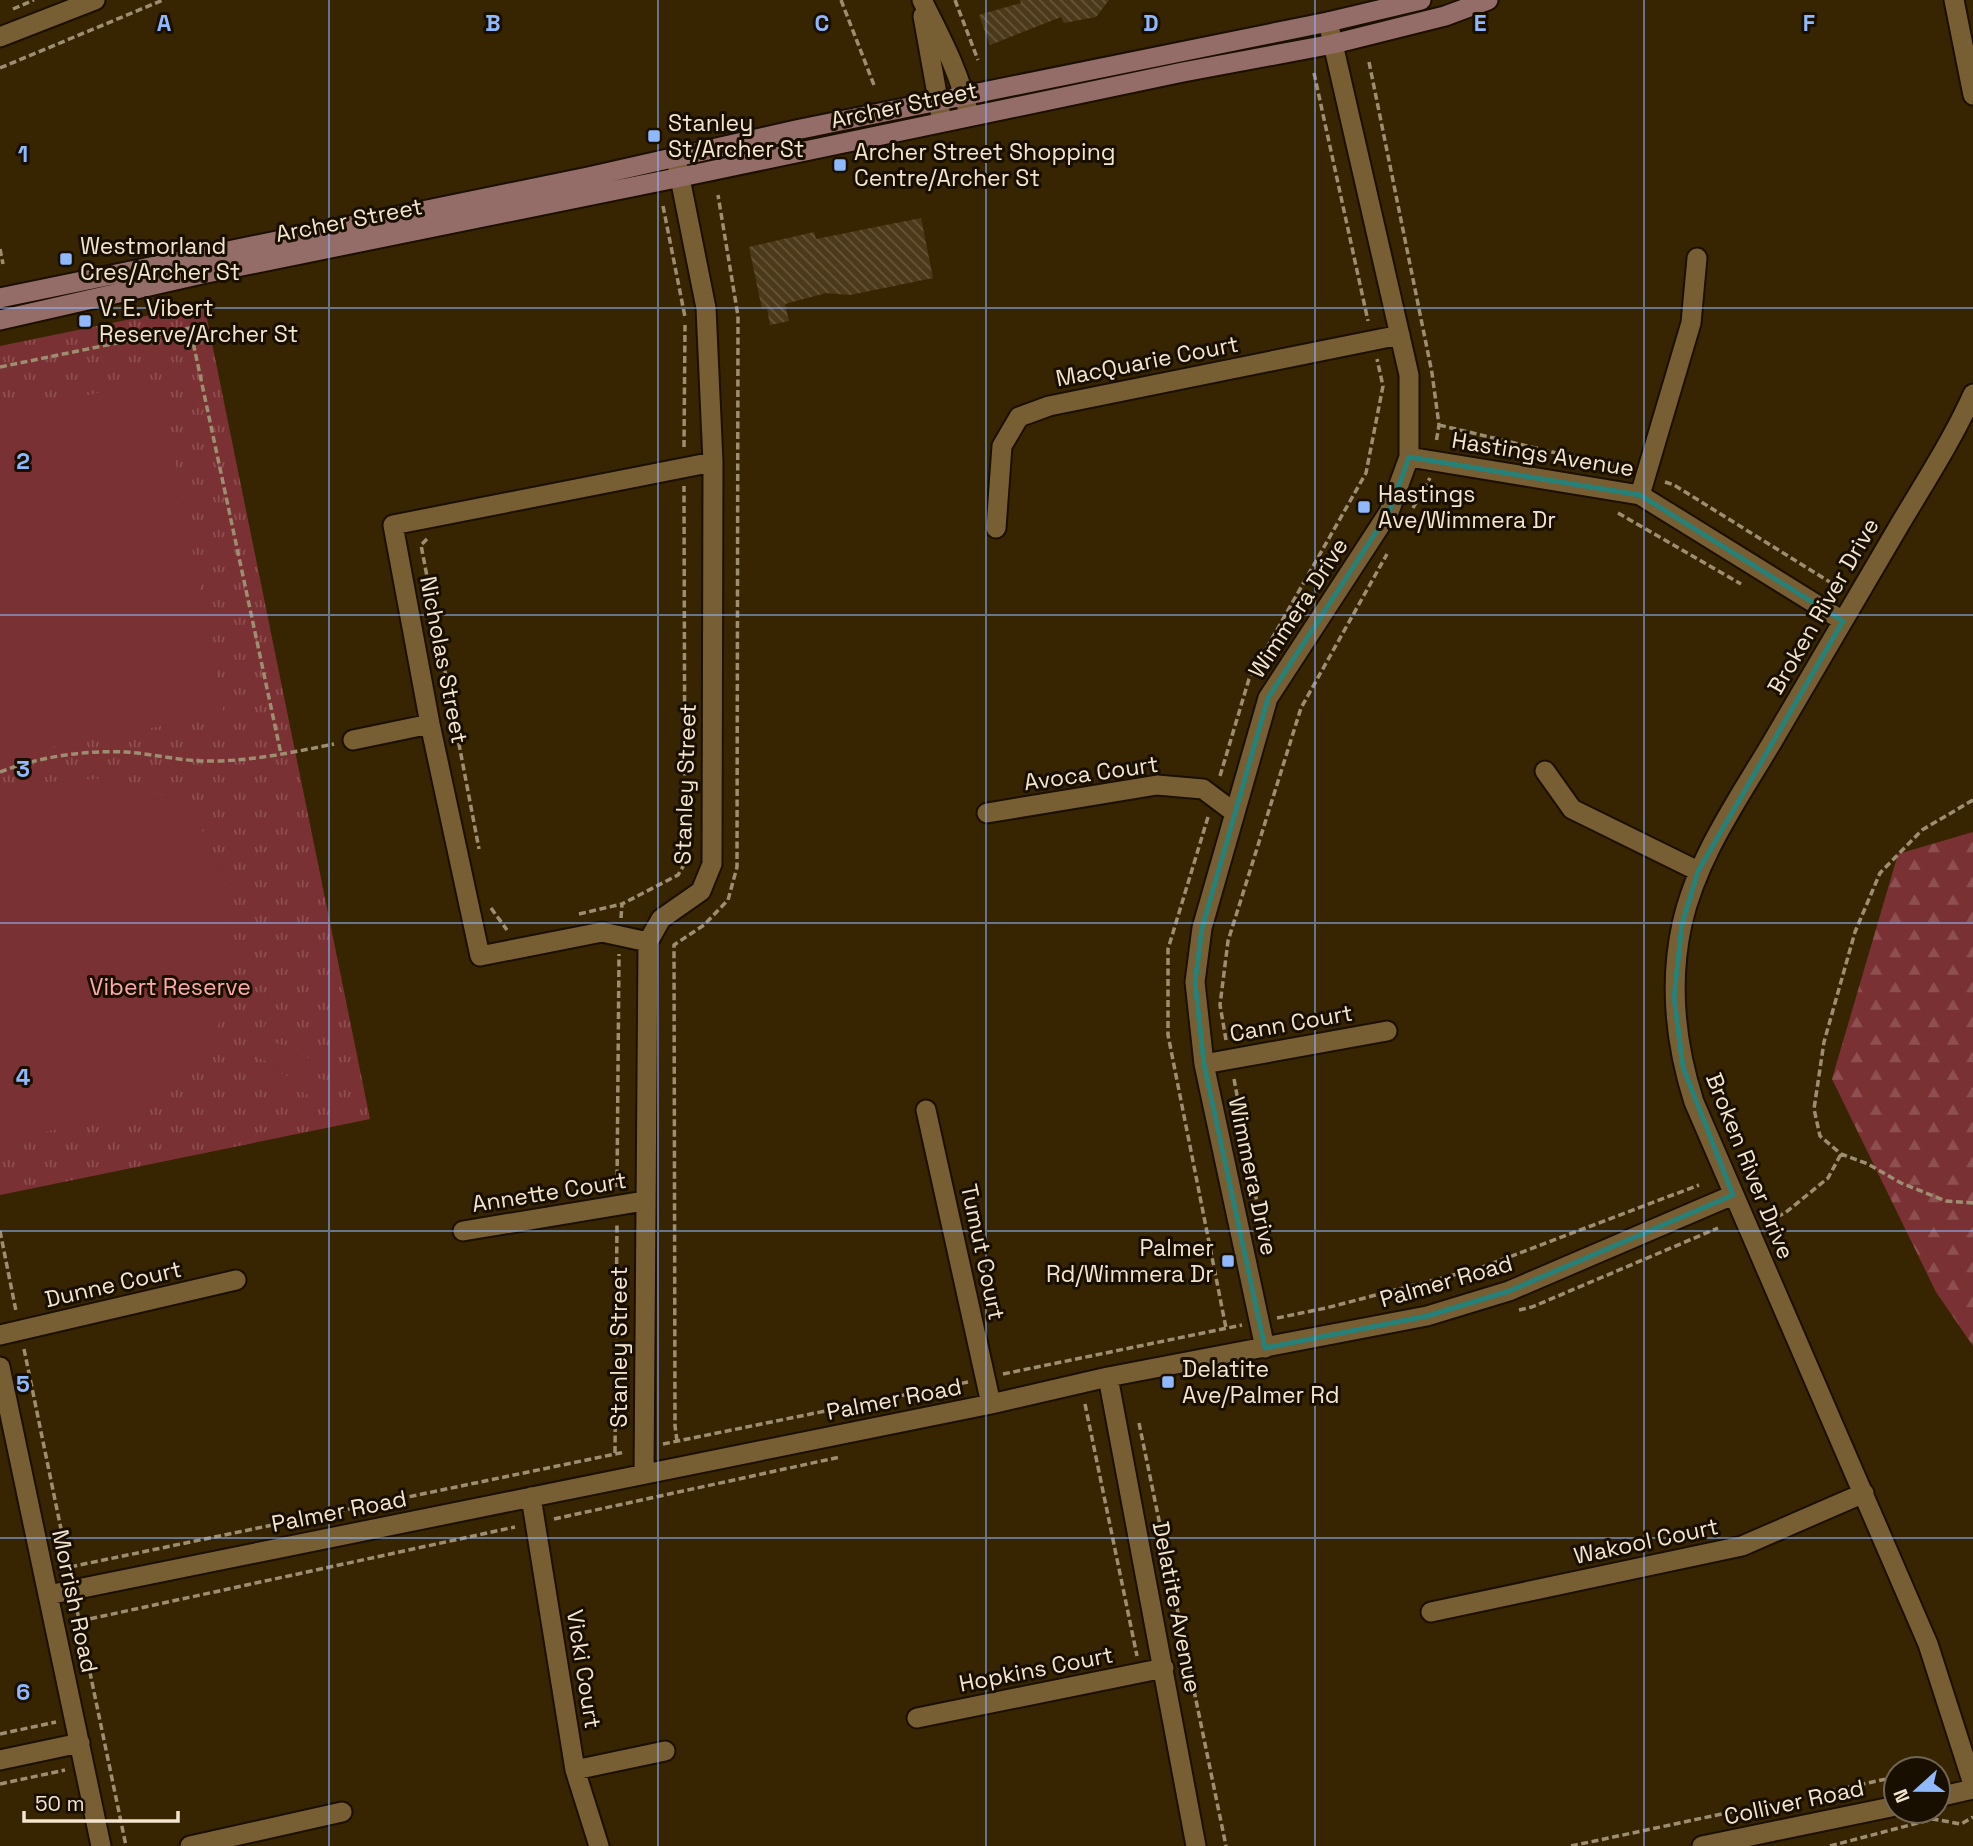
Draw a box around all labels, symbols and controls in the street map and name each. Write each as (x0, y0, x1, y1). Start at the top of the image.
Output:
text: A (157, 8, 172, 38)
text: B (485, 8, 501, 38)
text: C (815, 8, 829, 38)
text: D (1143, 8, 1159, 38)
text: E (1474, 8, 1486, 38)
text: F (1803, 8, 1815, 38)
street label: Archer Street (828, 75, 980, 135)
place label: Stanley St/Archer St (668, 108, 804, 164)
marker: Stanley St/Archer St (646, 128, 662, 144)
place label: Archer Street Shopping Centre/Archer St (854, 137, 1116, 193)
text: 1 (18, 139, 28, 169)
marker: Archer Street Shopping Centre/Archer St (832, 157, 848, 173)
street label: Archer Street (273, 191, 425, 249)
place label: Westmorland Cres/Archer St (80, 231, 240, 287)
marker: Westmorland Cres/Archer St (58, 251, 74, 267)
place label: V. E. Vibert Reserve/Archer St (99, 293, 298, 349)
marker: V. E. Vibert Reserve/Archer St (77, 313, 93, 329)
street label: MacQuarie Court (1053, 329, 1241, 393)
street label: Hastings Avenue (1450, 425, 1636, 483)
text: 2 (16, 446, 30, 476)
place label: Hastings Ave/Wimmera Dr (1378, 479, 1556, 535)
marker: Hastings Ave/Wimmera Dr (1356, 499, 1372, 515)
street label: Broken River Drive (1760, 513, 1886, 699)
street label: Wimmera Drive (1241, 532, 1355, 684)
street label: Nicholas Street (413, 574, 475, 746)
street label: Stanley Street (667, 703, 703, 865)
street label: Avoca Court (1022, 749, 1160, 797)
text: 3 (16, 754, 30, 784)
park label: Vibert Reserve (89, 972, 251, 1002)
street label: Cann Court (1227, 997, 1355, 1049)
text: 4 (16, 1062, 31, 1092)
street label: Broken River Drive (1699, 1068, 1801, 1264)
street label: Wimmera Drive (1222, 1094, 1284, 1258)
street label: Annette Court (470, 1165, 628, 1219)
street label: Tumut Court (954, 1181, 1012, 1323)
place label: Palmer Rd/Wimmera Dr (1046, 1233, 1214, 1289)
street label: Palmer Road (1376, 1248, 1516, 1314)
marker: Palmer Rd/Wimmera Dr (1220, 1253, 1236, 1269)
street label: Dunne Court (42, 1254, 184, 1314)
street label: Stanley Street (604, 1266, 634, 1428)
place label: Delatite Ave/Palmer Rd (1182, 1354, 1339, 1410)
text: 5 (16, 1369, 30, 1399)
street label: Palmer Road (824, 1371, 964, 1427)
marker: Delatite Ave/Palmer Rd (1160, 1374, 1176, 1390)
street label: Palmer Road (269, 1483, 409, 1539)
street label: Wakool Court (1571, 1511, 1721, 1571)
street label: Delatite Avenue (1146, 1519, 1208, 1695)
street label: Morrish Road (45, 1527, 105, 1675)
street label: Vicki Court (560, 1607, 608, 1731)
street label: Hopkins Court (956, 1639, 1116, 1699)
text: 6 (16, 1677, 30, 1707)
north arrow (1882, 1755, 1952, 1825)
street label: Colliver Road (1721, 1773, 1867, 1831)
scale bar (24, 1780, 178, 1824)
text: N (1888, 1785, 1916, 1806)
text: 50 m (35, 1790, 85, 1817)

